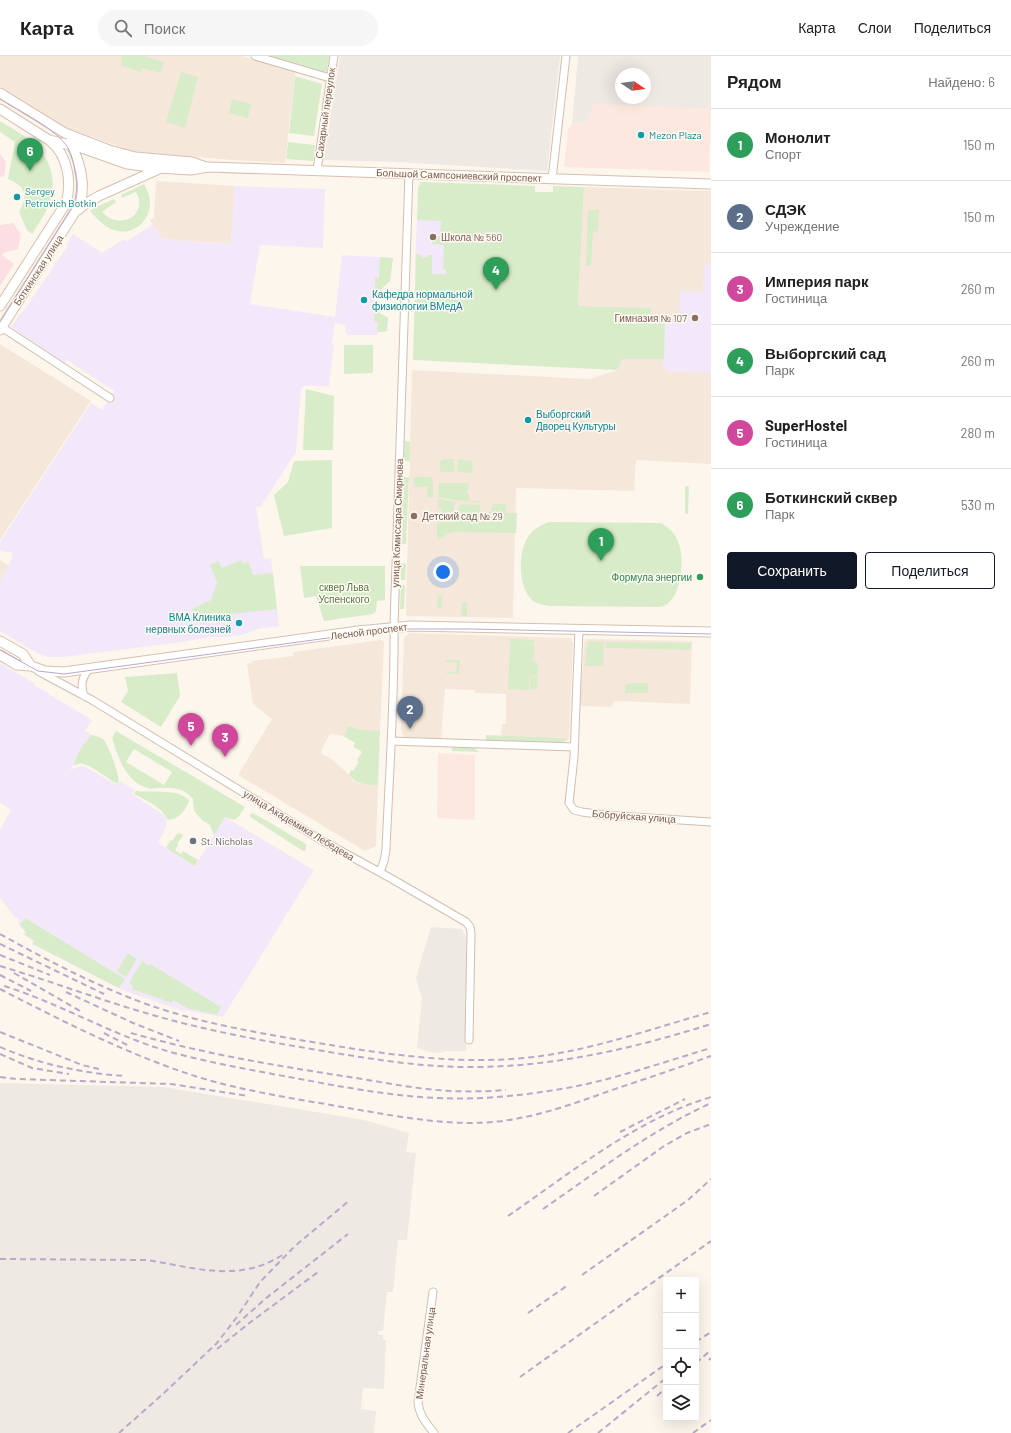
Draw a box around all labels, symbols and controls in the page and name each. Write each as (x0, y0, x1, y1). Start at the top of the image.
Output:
search box (98, 10, 378, 46)
text: Карта (20, 16, 74, 39)
icon: search (112, 17, 134, 39)
text: Поиск (144, 19, 185, 37)
text: Карта (798, 19, 836, 36)
text: Слои (858, 19, 892, 36)
text: Поделиться (914, 19, 991, 36)
street label: Сахарный переулок (313, 66, 337, 159)
north arrow (615, 68, 651, 104)
text: Рядом (727, 71, 782, 91)
text: Найдено: 6 (928, 74, 995, 90)
text: Монолит (765, 128, 831, 146)
place label: Mezon Plaza (649, 129, 702, 141)
marker: Mezon Plaza (636, 130, 646, 140)
text: 1 (738, 137, 742, 153)
text: 150 m (963, 137, 995, 153)
pin: 6 (17, 138, 43, 171)
text: Спорт (765, 146, 802, 162)
street label: Большой Сампсониевский проспект (376, 166, 543, 184)
place label: Sergey Petrovich Botkin (25, 185, 97, 209)
marker: Sergey Petrovich Botkin (12, 192, 22, 202)
text: СДЭК (765, 200, 806, 218)
text: 2 (736, 209, 744, 225)
text: 150 m (963, 209, 995, 225)
text: Учреждение (765, 218, 840, 234)
place label: Школа № 560 (441, 231, 502, 243)
street label: Боткинская улица (11, 232, 66, 308)
marker: Школа № 560 (428, 232, 438, 242)
pin: 4 (483, 257, 509, 290)
text: Империя парк (765, 272, 869, 290)
text: 3 (736, 281, 744, 297)
text: 260 m (961, 281, 995, 297)
place label: Кафедра нормальной физиологии ВМедА (372, 288, 473, 312)
text: Гостиница (765, 290, 827, 306)
marker: Кафедра нормальной физиологии ВМедА (359, 295, 369, 305)
place label: Гимназия № 107 (615, 312, 687, 324)
marker: Гимназия № 107 (690, 313, 700, 323)
text: Выборгский сад (765, 344, 886, 362)
text: 4 (736, 353, 744, 369)
text: 260 m (961, 353, 995, 369)
text: Парк (765, 362, 795, 378)
place label: Выборгский Дворец Культуры (536, 408, 616, 432)
marker: Выборгский Дворец Культуры (523, 415, 533, 425)
text: SuperHostel (765, 416, 847, 434)
text: 5 (736, 425, 744, 441)
text: 280 m (961, 425, 995, 441)
text: Гостиница (765, 434, 827, 450)
street label: улица Комиссара Смирнова (389, 458, 405, 588)
text: Боткинский сквер (765, 488, 897, 506)
text: 6 (737, 497, 743, 513)
text: 530 m (961, 497, 995, 513)
text: Парк (765, 506, 795, 522)
place label: Детский сад № 29 (422, 510, 503, 522)
marker: Детский сад № 29 (409, 511, 419, 521)
pin: 1 (588, 528, 614, 561)
button: Сохранить (727, 552, 857, 589)
button: Поделиться (865, 552, 995, 589)
your location (433, 562, 453, 582)
place label: Формула энергии (612, 571, 692, 583)
marker: Формула энергии (695, 572, 705, 582)
park label: сквер Льва Успенского (318, 581, 370, 605)
place label: ВМА Клиника нервных болезней (146, 611, 231, 635)
marker: ВМА Клиника нервных болезней (234, 618, 244, 628)
street label: Лесной проспект (330, 620, 409, 642)
pin: 2 (397, 696, 423, 729)
pin: 5 (178, 713, 204, 746)
pin: 3 (212, 724, 238, 757)
street label: улица Академика Лебедева (241, 787, 357, 863)
street label: Бобруйская улица (592, 807, 677, 825)
place label: St. Nicholas (201, 835, 253, 847)
marker: St. Nicholas (188, 836, 198, 846)
map controls (663, 1277, 699, 1421)
button: + (663, 1277, 699, 1313)
street label: Минеральная улица (413, 1306, 437, 1400)
button: − (663, 1313, 699, 1349)
button: locate (663, 1349, 699, 1385)
button: layers (663, 1385, 699, 1421)

